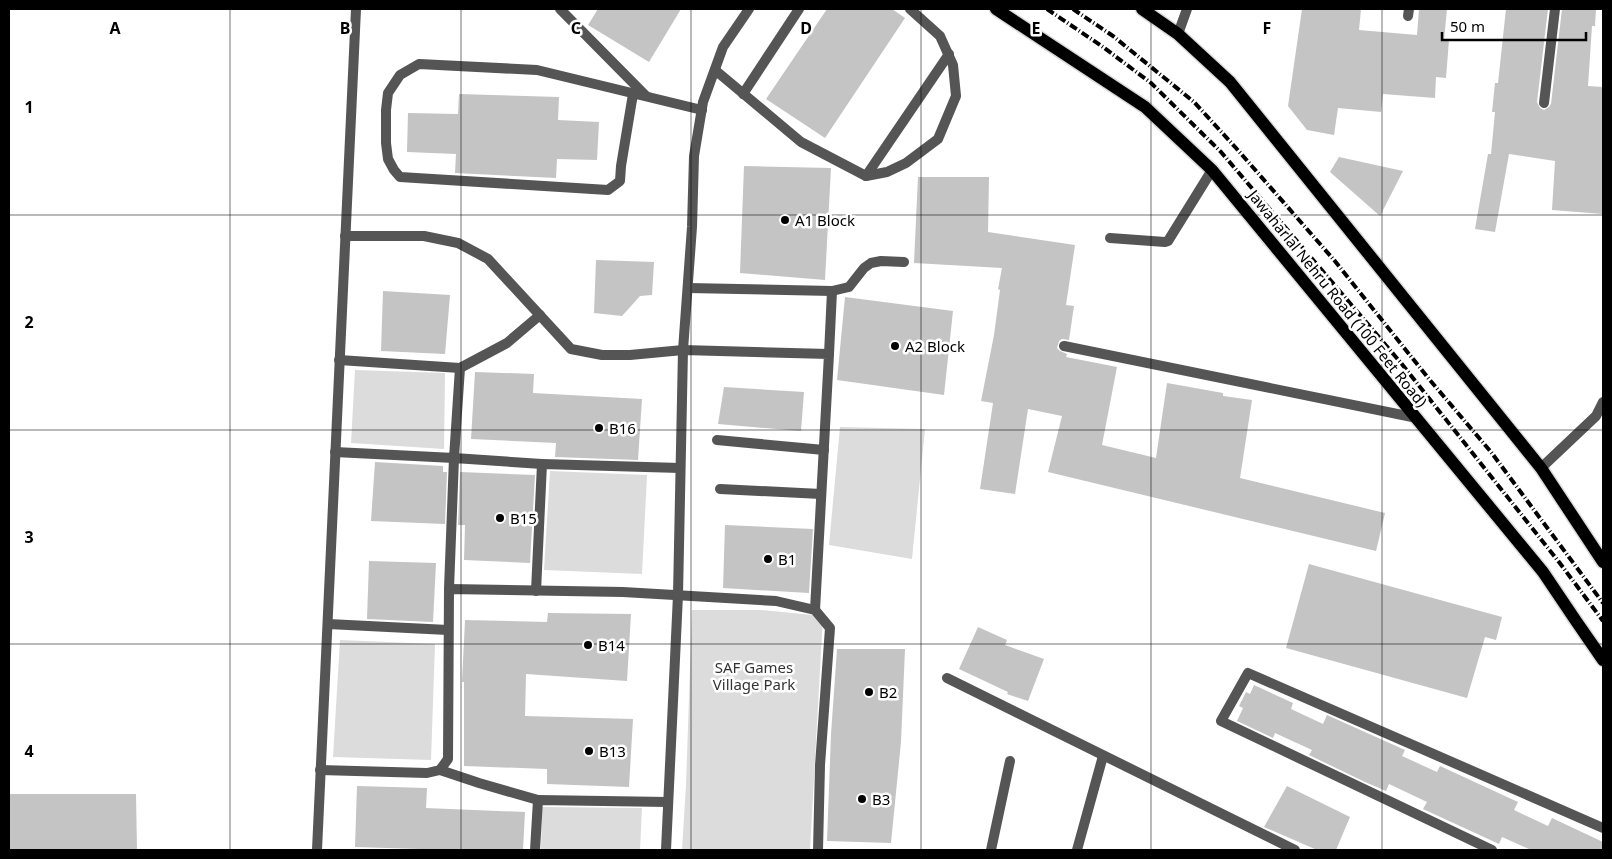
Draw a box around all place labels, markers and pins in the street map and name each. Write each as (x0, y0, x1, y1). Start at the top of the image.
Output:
place label: A1 Block (795, 210, 855, 230)
marker: A1 Block (779, 214, 791, 226)
place label: A2 Block (905, 336, 965, 356)
marker: A2 Block (889, 340, 901, 352)
place label: B16 (609, 418, 636, 438)
marker: B16 (593, 422, 605, 434)
place label: B15 (510, 508, 537, 528)
marker: B15 (494, 512, 506, 524)
place label: B1 (778, 549, 796, 569)
marker: B1 (762, 553, 774, 565)
place label: B14 (598, 635, 625, 655)
marker: B14 (582, 639, 594, 651)
place label: B2 (879, 682, 897, 702)
marker: B2 (863, 686, 875, 698)
place label: B13 (599, 741, 626, 761)
marker: B13 (583, 745, 595, 757)
place label: B3 (872, 789, 890, 809)
marker: B3 (856, 793, 868, 805)

